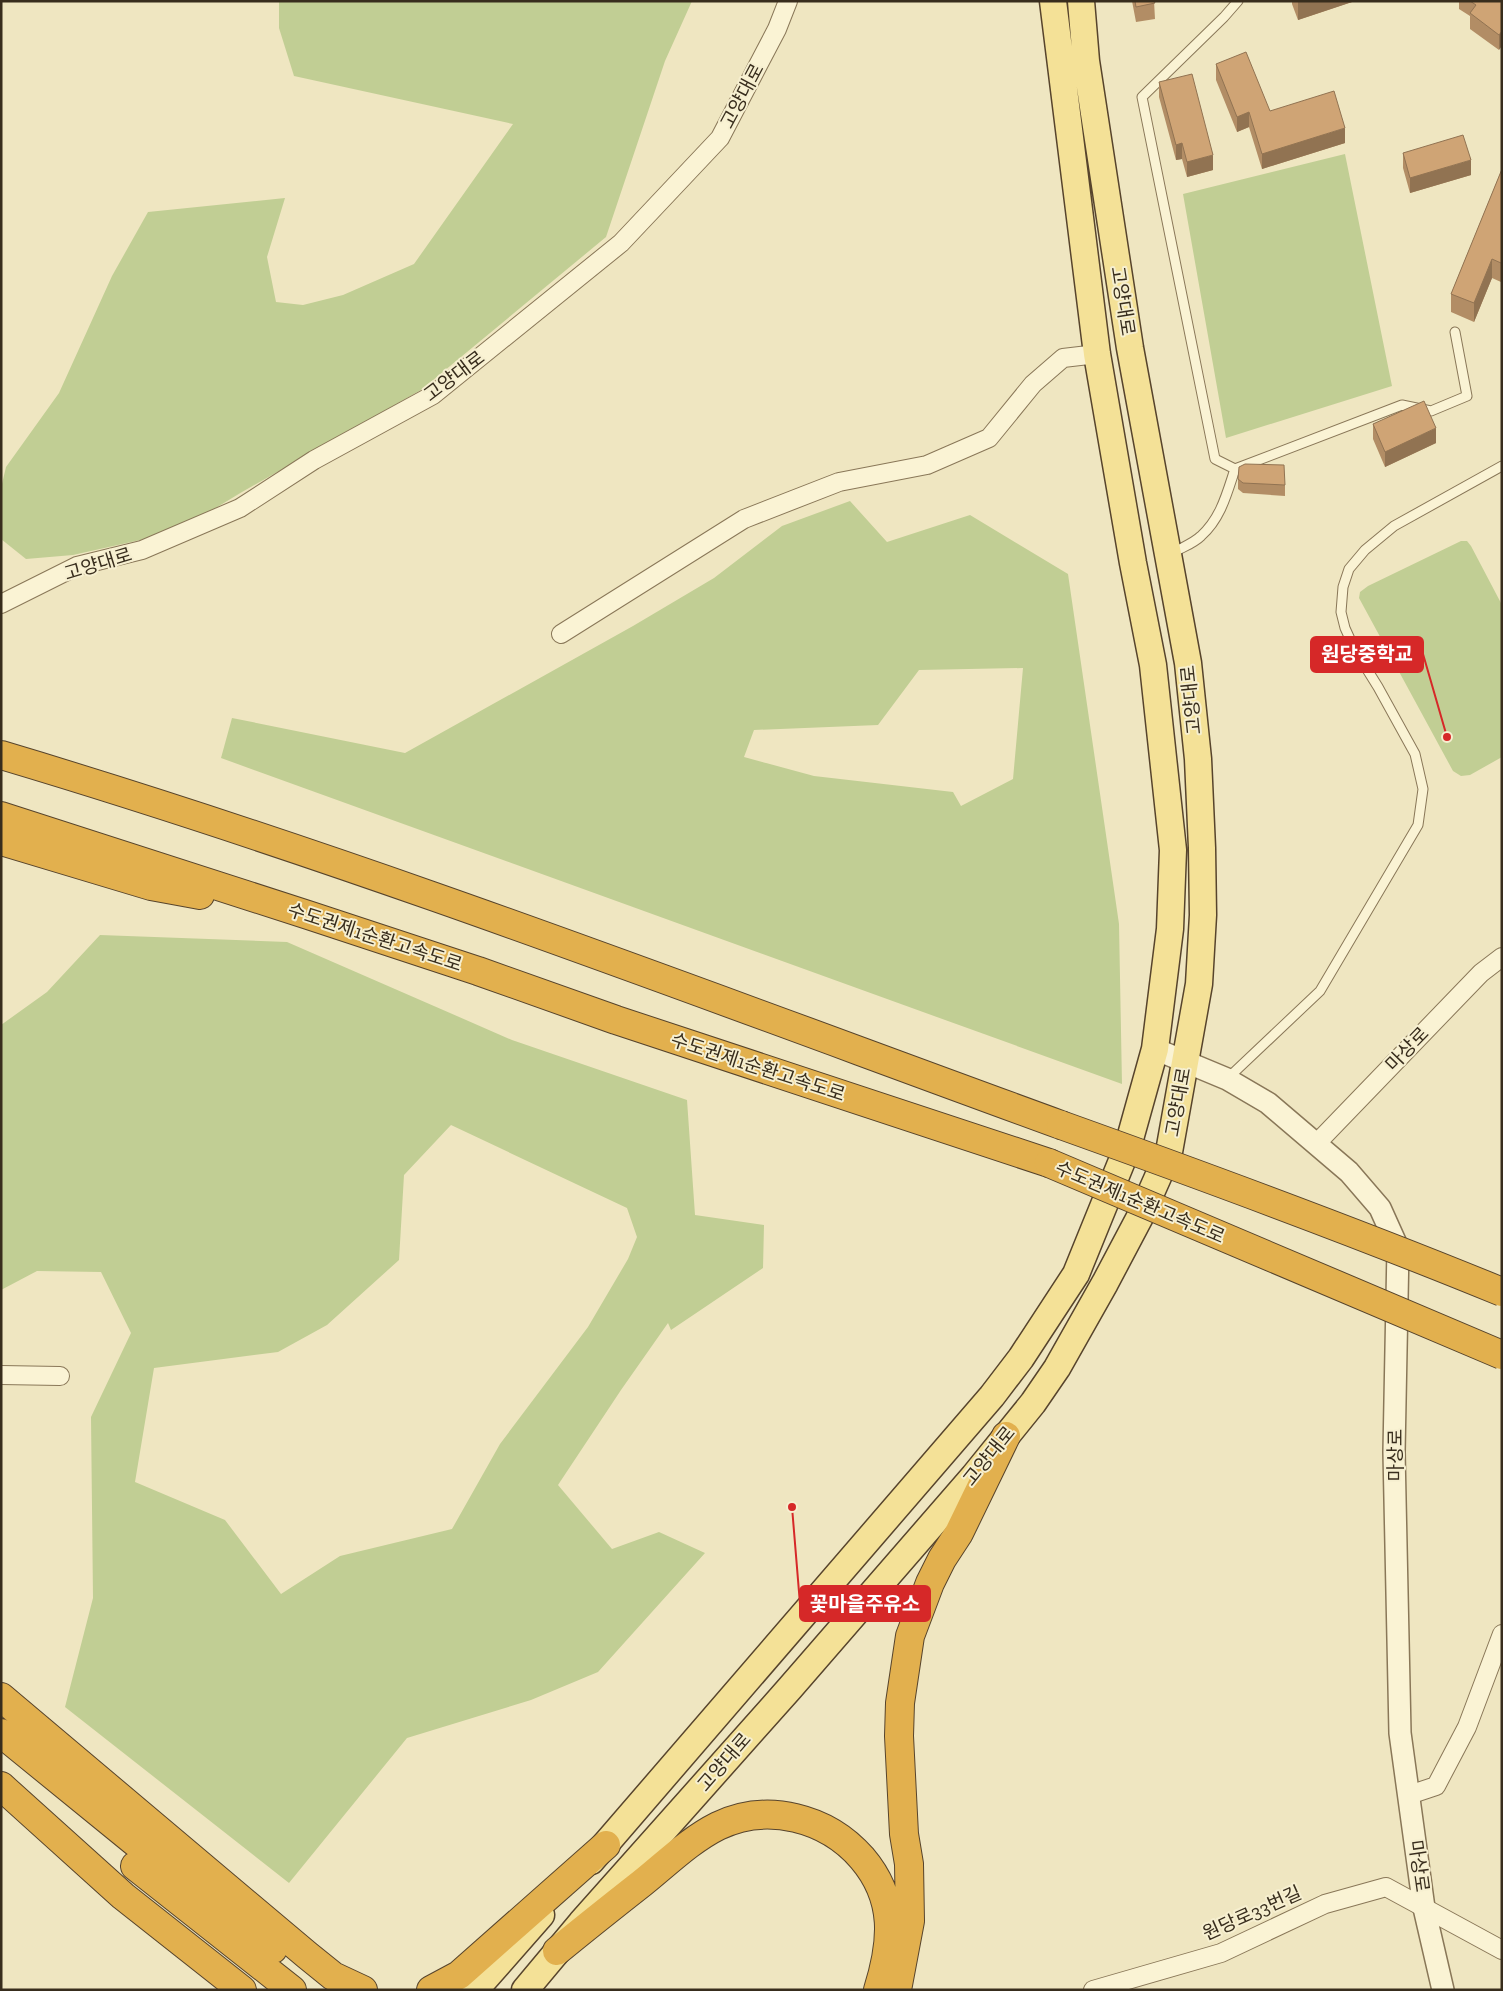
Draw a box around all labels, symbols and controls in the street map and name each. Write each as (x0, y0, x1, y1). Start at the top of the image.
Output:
street label: 고양대로 (715, 60, 769, 132)
street label: 고양대로 (1106, 265, 1140, 337)
street label: 고양대로 (419, 346, 489, 406)
street label: 고양대로 (61, 543, 135, 585)
callout: 원당중학교 (1311, 637, 1423, 672)
text: 원당중학교 (1321, 642, 1413, 666)
street label: 고양대로 (1176, 664, 1206, 736)
street label: 수도권제1순환고속도로 (285, 898, 465, 976)
street label: 마상로 (1381, 1022, 1433, 1076)
street label: 수도권제1순환고속도로 (668, 1028, 848, 1106)
street label: 고양대로 (1161, 1066, 1195, 1138)
street label: 수도권제1순환고속도로 (1052, 1156, 1228, 1248)
street label: 고양대로 (958, 1422, 1020, 1490)
street label: 마상로 (1384, 1429, 1407, 1481)
callout: 꽃마을주유소 (800, 1586, 930, 1621)
text: 꽃마을주유소 (810, 1592, 920, 1616)
street label: 고양대로 (692, 1728, 756, 1796)
street label: 마상로 (1404, 1838, 1434, 1894)
street label: 원당로33번길 (1199, 1881, 1305, 1945)

